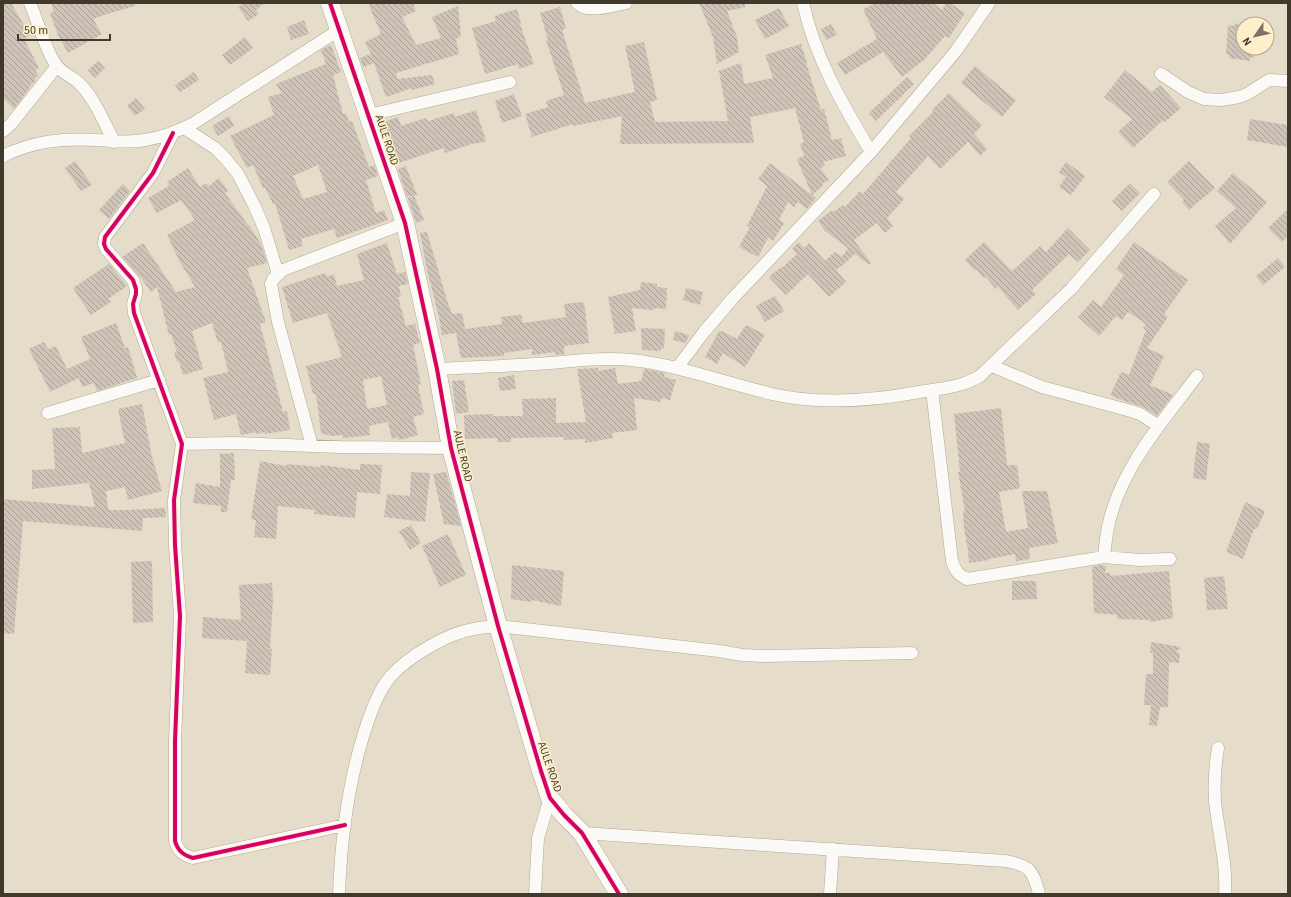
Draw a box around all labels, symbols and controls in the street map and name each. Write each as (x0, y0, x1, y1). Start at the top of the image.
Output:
scale bar (18, 16, 110, 42)
north arrow (1235, 16, 1275, 56)
text: 50 m (24, 22, 48, 39)
text: N (1239, 34, 1255, 49)
street label: AULE ROAD (372, 113, 402, 167)
street label: AULE ROAD (450, 429, 476, 483)
street label: AULE ROAD (534, 740, 566, 794)

